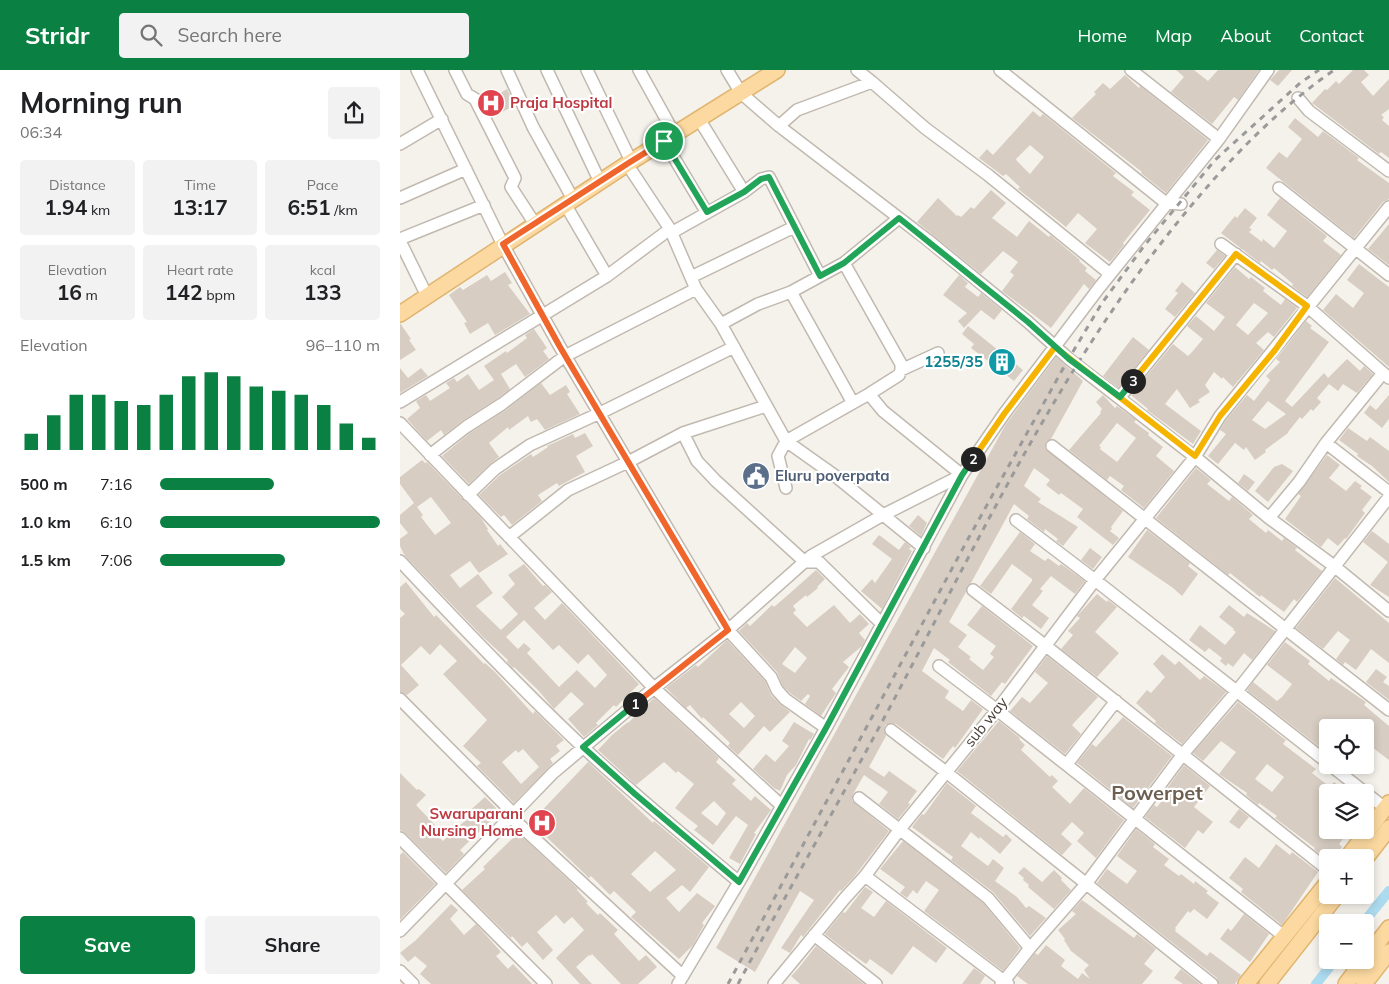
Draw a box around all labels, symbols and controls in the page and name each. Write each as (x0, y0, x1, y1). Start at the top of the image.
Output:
search box (119, 13, 469, 58)
text: Stridr (25, 20, 89, 50)
icon: search (137, 21, 165, 49)
text: Search here (177, 23, 282, 47)
text: Home (1077, 24, 1127, 47)
text: Map (1155, 24, 1192, 47)
text: About (1220, 24, 1271, 47)
text: Contact (1299, 24, 1364, 47)
text: Morning run (20, 85, 183, 120)
button: share (328, 87, 380, 139)
hospital icon: Praja Hospital (476, 88, 506, 118)
place label: Praja Hospital (510, 93, 612, 112)
pin (643, 120, 685, 162)
text: 06:34 (20, 122, 62, 142)
icon: arrive (650, 127, 678, 155)
text: Distance (49, 176, 106, 194)
text: Time (184, 176, 216, 194)
text: Pace (307, 176, 338, 194)
text: 1.94 (44, 194, 87, 220)
text: 13:17 (172, 194, 228, 220)
text: 6:51 (288, 194, 331, 220)
text: km (87, 201, 110, 219)
text: /km (331, 201, 358, 219)
text: Elevation (48, 261, 107, 279)
text: Heart rate (167, 261, 233, 279)
text: kcal (310, 261, 335, 279)
text: 16 (57, 279, 82, 305)
text: 142 (165, 279, 203, 305)
text: 133 (304, 279, 342, 305)
text: m (82, 286, 98, 304)
text: bpm (203, 286, 235, 304)
text: Elevation (20, 335, 88, 355)
text: 96–110 m (306, 335, 380, 355)
building icon: 1255/35 (987, 347, 1017, 377)
place label: 1255/35 (924, 352, 983, 371)
pin: 3 (1120, 368, 1146, 394)
text: 3 (1129, 372, 1138, 390)
pin: 2 (960, 446, 986, 472)
text: 2 (969, 450, 978, 468)
public building icon: Eluru poverpata (741, 461, 771, 491)
place label: Eluru poverpata (775, 466, 889, 485)
text: 500 m (20, 474, 68, 494)
text: 7:16 (100, 474, 132, 494)
text: 1.0 km (20, 512, 71, 532)
text: 6:10 (100, 512, 132, 532)
text: 1.5 km (20, 550, 71, 570)
text: 7:06 (100, 550, 132, 570)
pin: 1 (622, 692, 648, 716)
street label: sub way (960, 693, 1012, 751)
text: 1 (631, 695, 640, 713)
map controls (1319, 719, 1374, 969)
button: locate (1319, 719, 1374, 774)
district label: Powerpet (1111, 780, 1203, 805)
button: layers (1319, 784, 1374, 839)
place label: Swaruparani Nursing Home (421, 804, 523, 840)
hospital icon: Swaruparani Nursing Home (527, 808, 557, 838)
button: + (1319, 849, 1374, 904)
button: − (1319, 914, 1374, 969)
button: Save (20, 916, 195, 974)
button: Share (205, 916, 380, 974)

